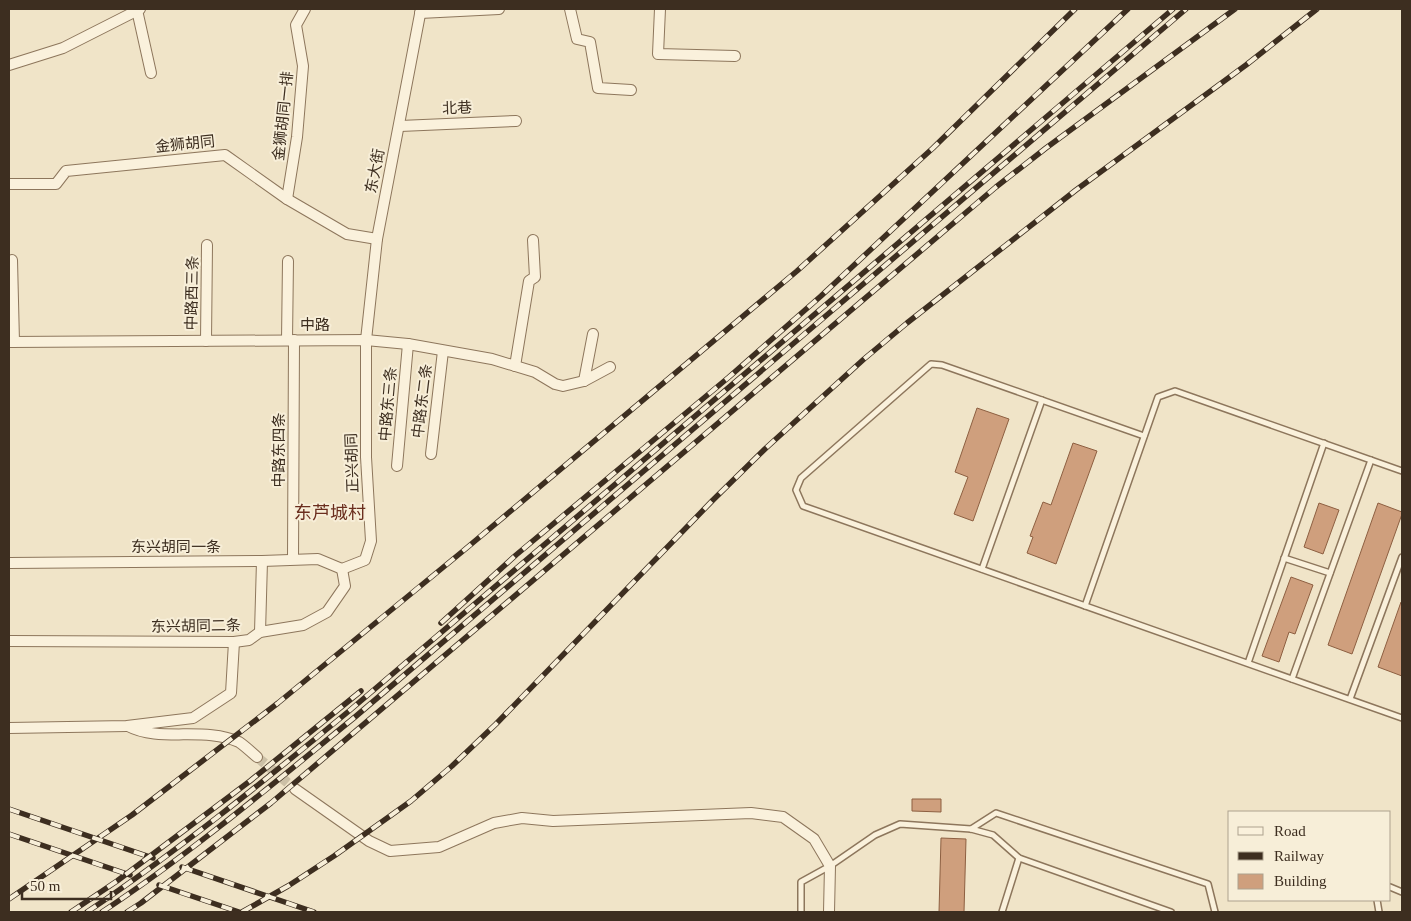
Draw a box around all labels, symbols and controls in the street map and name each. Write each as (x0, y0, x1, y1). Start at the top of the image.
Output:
street label: 金狮胡同一排 (270, 70, 296, 162)
street label: 北巷 (442, 98, 472, 117)
street label: 金狮胡同 (154, 133, 216, 155)
street label: 东大街 (363, 147, 387, 195)
street label: 中路西三条 (183, 255, 201, 331)
street label: 中路 (300, 317, 330, 333)
street label: 中路东二条 (409, 363, 435, 439)
street label: 中路东三条 (377, 366, 399, 442)
street label: 中路东四条 (271, 412, 287, 488)
street label: 正兴胡同 (343, 433, 361, 493)
district label: 东芦城村 (294, 503, 366, 523)
street label: 东兴胡同一条 (131, 539, 221, 555)
street label: 东兴胡同二条 (151, 617, 241, 635)
legend (1228, 811, 1391, 901)
text: Road (1274, 823, 1306, 839)
text: Railway (1274, 848, 1324, 864)
scale bar (22, 868, 111, 900)
text: Building (1274, 873, 1327, 889)
text: 50 m (30, 878, 61, 894)

